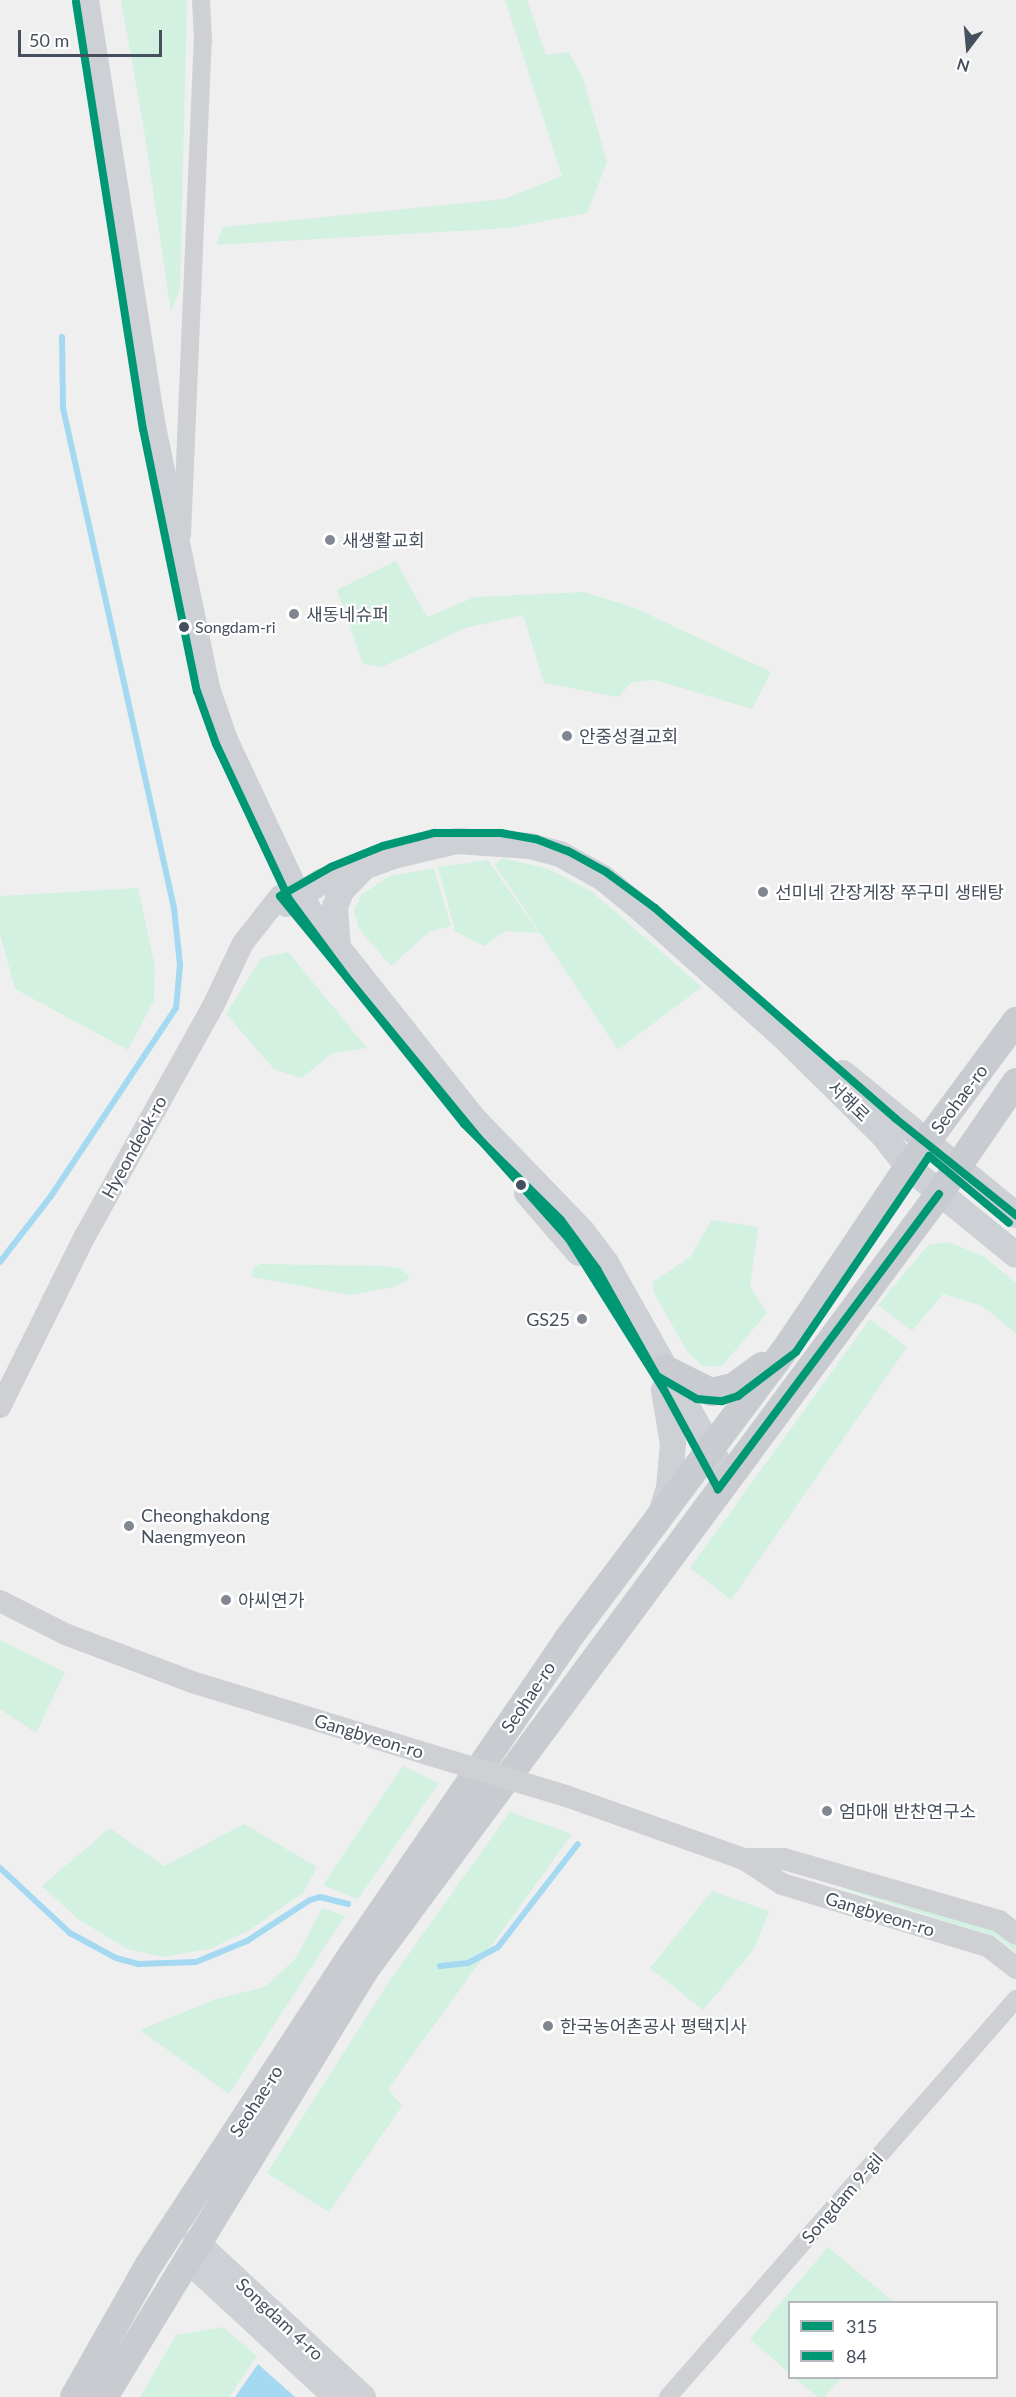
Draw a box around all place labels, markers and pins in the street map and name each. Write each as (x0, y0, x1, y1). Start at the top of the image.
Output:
place label: 새생활교회 (342, 529, 425, 551)
marker: 새생활교회 (323, 533, 337, 547)
place label: 새동네슈퍼 (306, 603, 389, 625)
marker: 새동네슈퍼 (287, 607, 301, 621)
place label: Songdam-ri (195, 617, 276, 637)
marker: Songdam-ri (178, 621, 190, 633)
place label: 안중성결교회 (579, 725, 678, 747)
marker: 안중성결교회 (560, 729, 574, 743)
place label: 선미네 간장게장 쭈구미 생태탕 (775, 881, 1004, 903)
marker: 선미네 간장게장 쭈구미 생태탕 (756, 885, 770, 899)
unlabelled marker (515, 1179, 527, 1191)
place label: GS25 (526, 1308, 570, 1330)
marker: GS25 (575, 1312, 589, 1326)
place label: Cheonghakdong Naengmyeon (141, 1505, 270, 1547)
marker: Cheonghakdong Naengmyeon (122, 1519, 136, 1533)
place label: 아씨연가 (238, 1589, 304, 1611)
marker: 아씨연가 (219, 1593, 233, 1607)
place label: 엄마애 반찬연구소 (839, 1800, 976, 1822)
marker: 엄마애 반찬연구소 (820, 1804, 834, 1818)
place label: 한국농어촌공사 평택지사 (560, 2015, 747, 2037)
marker: 한국농어촌공사 평택지사 (541, 2019, 555, 2033)

